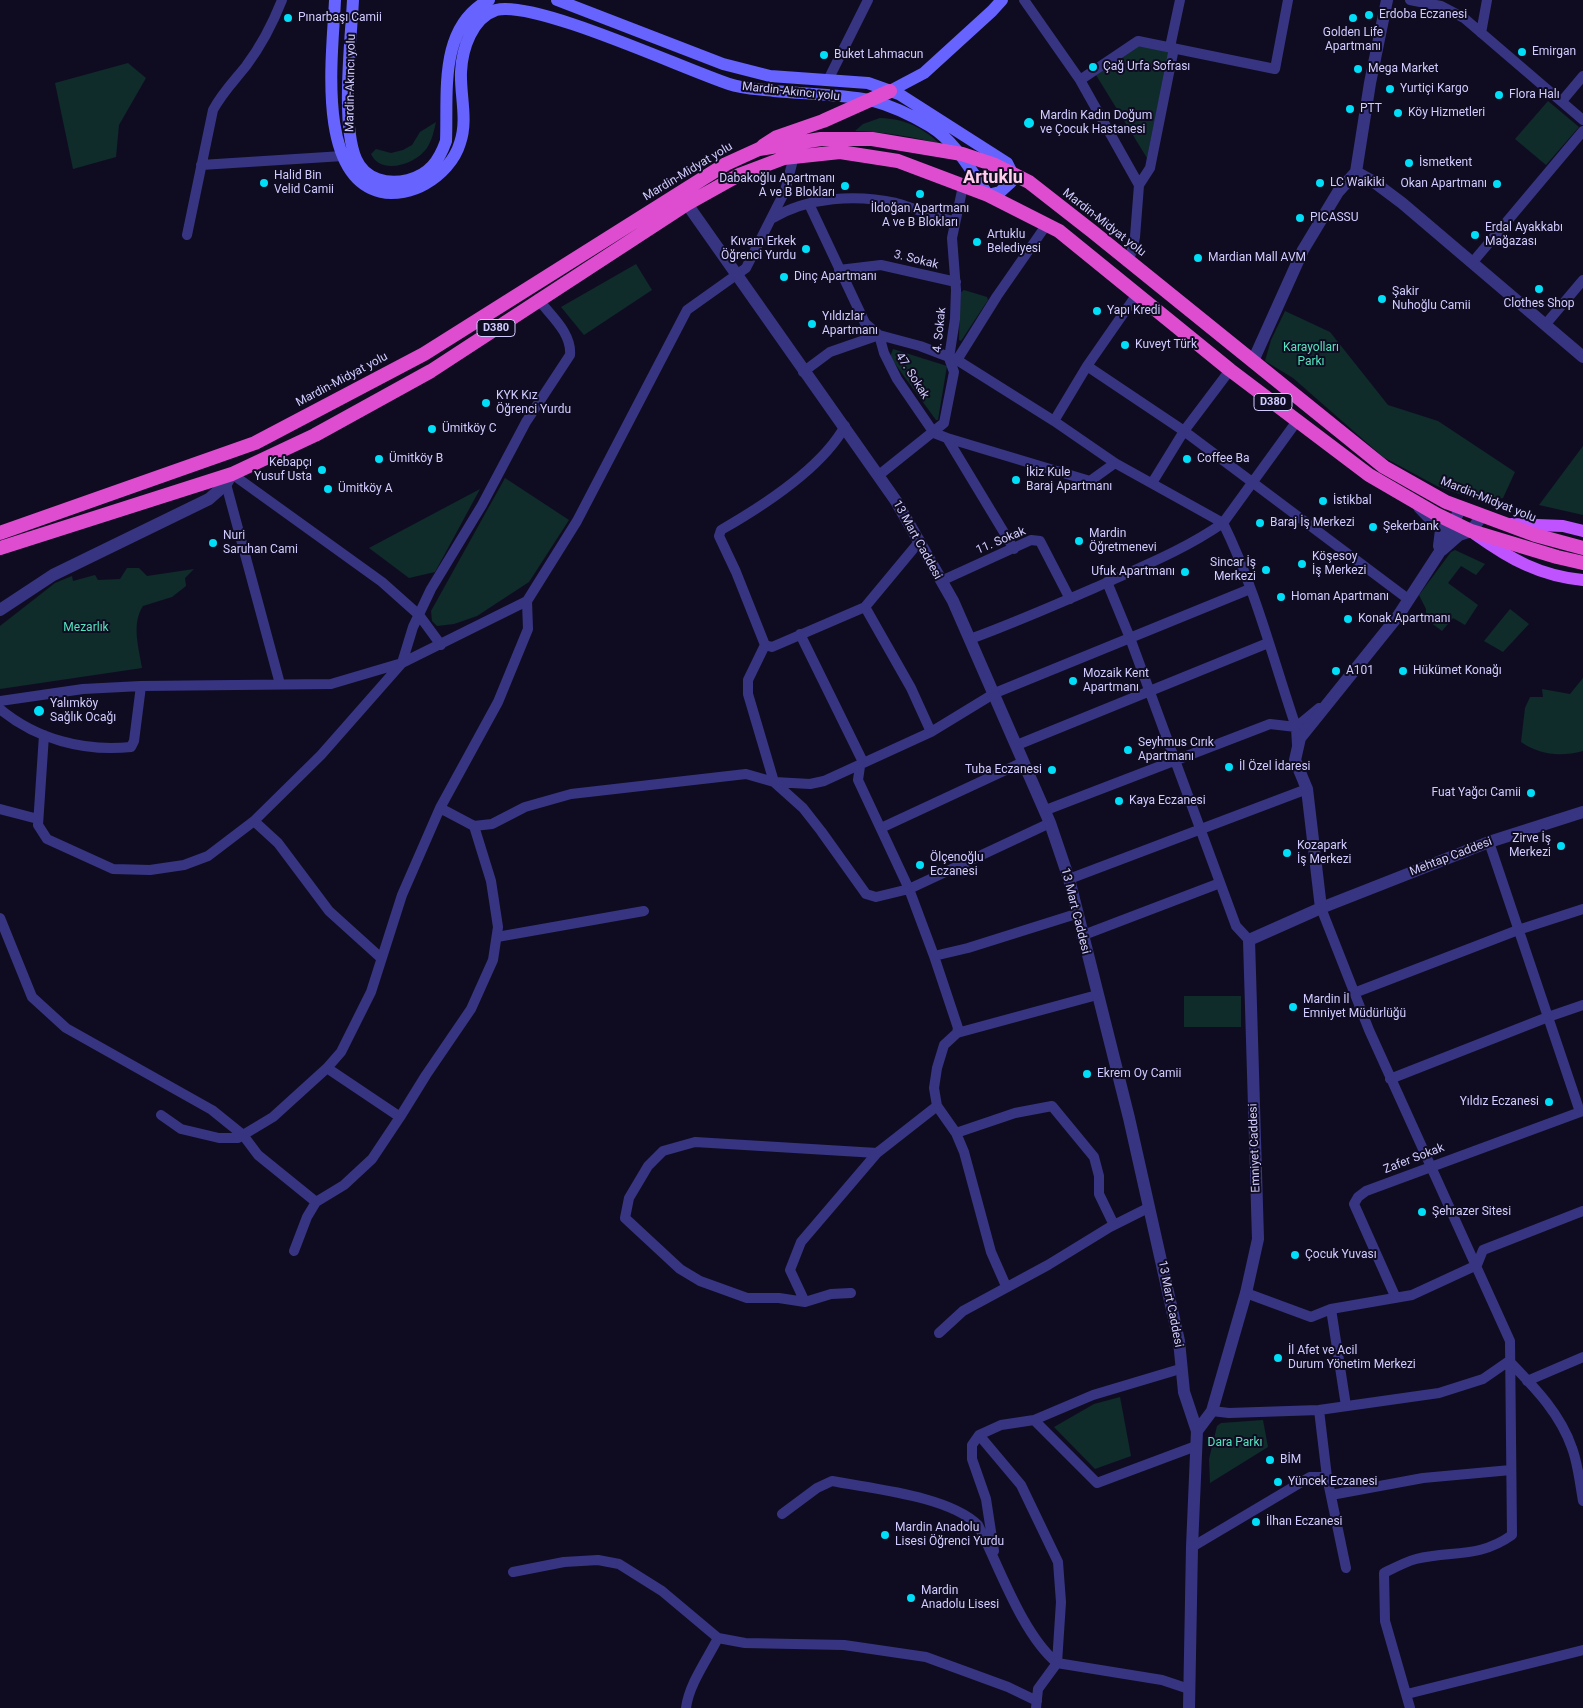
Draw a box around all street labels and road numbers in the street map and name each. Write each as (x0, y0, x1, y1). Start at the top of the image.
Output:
street label: Mardin-Akıncı yolu (343, 34, 359, 132)
street label: Mardin-Akıncı yolu (741, 80, 841, 104)
street label: Mardin-Midyat yolu (641, 140, 735, 204)
street label: Mardin-Midyat yolu (1059, 186, 1149, 260)
street label: 3. Sokak (892, 248, 940, 272)
street label: 4. Sokak (930, 307, 950, 353)
road number: D380 (477, 319, 515, 336)
street label: Mardin-Midyat yolu (294, 350, 390, 410)
street label: 47. Sokak (892, 350, 932, 402)
road number: D380 (1254, 394, 1292, 411)
street label: Mardin-Midyat yolu (1438, 474, 1538, 526)
street label: 13 Mart Caddesi (889, 498, 945, 582)
street label: 11. Sokak (974, 524, 1028, 558)
street label: Mehtap Caddesi (1408, 835, 1494, 879)
street label: 13 Mart Caddesi (1057, 867, 1093, 955)
street label: Emniyet Caddesi (1246, 1103, 1264, 1193)
street label: Zafer Sokak (1382, 1141, 1446, 1177)
street label: 13 Mart Caddesi (1155, 1259, 1185, 1349)

